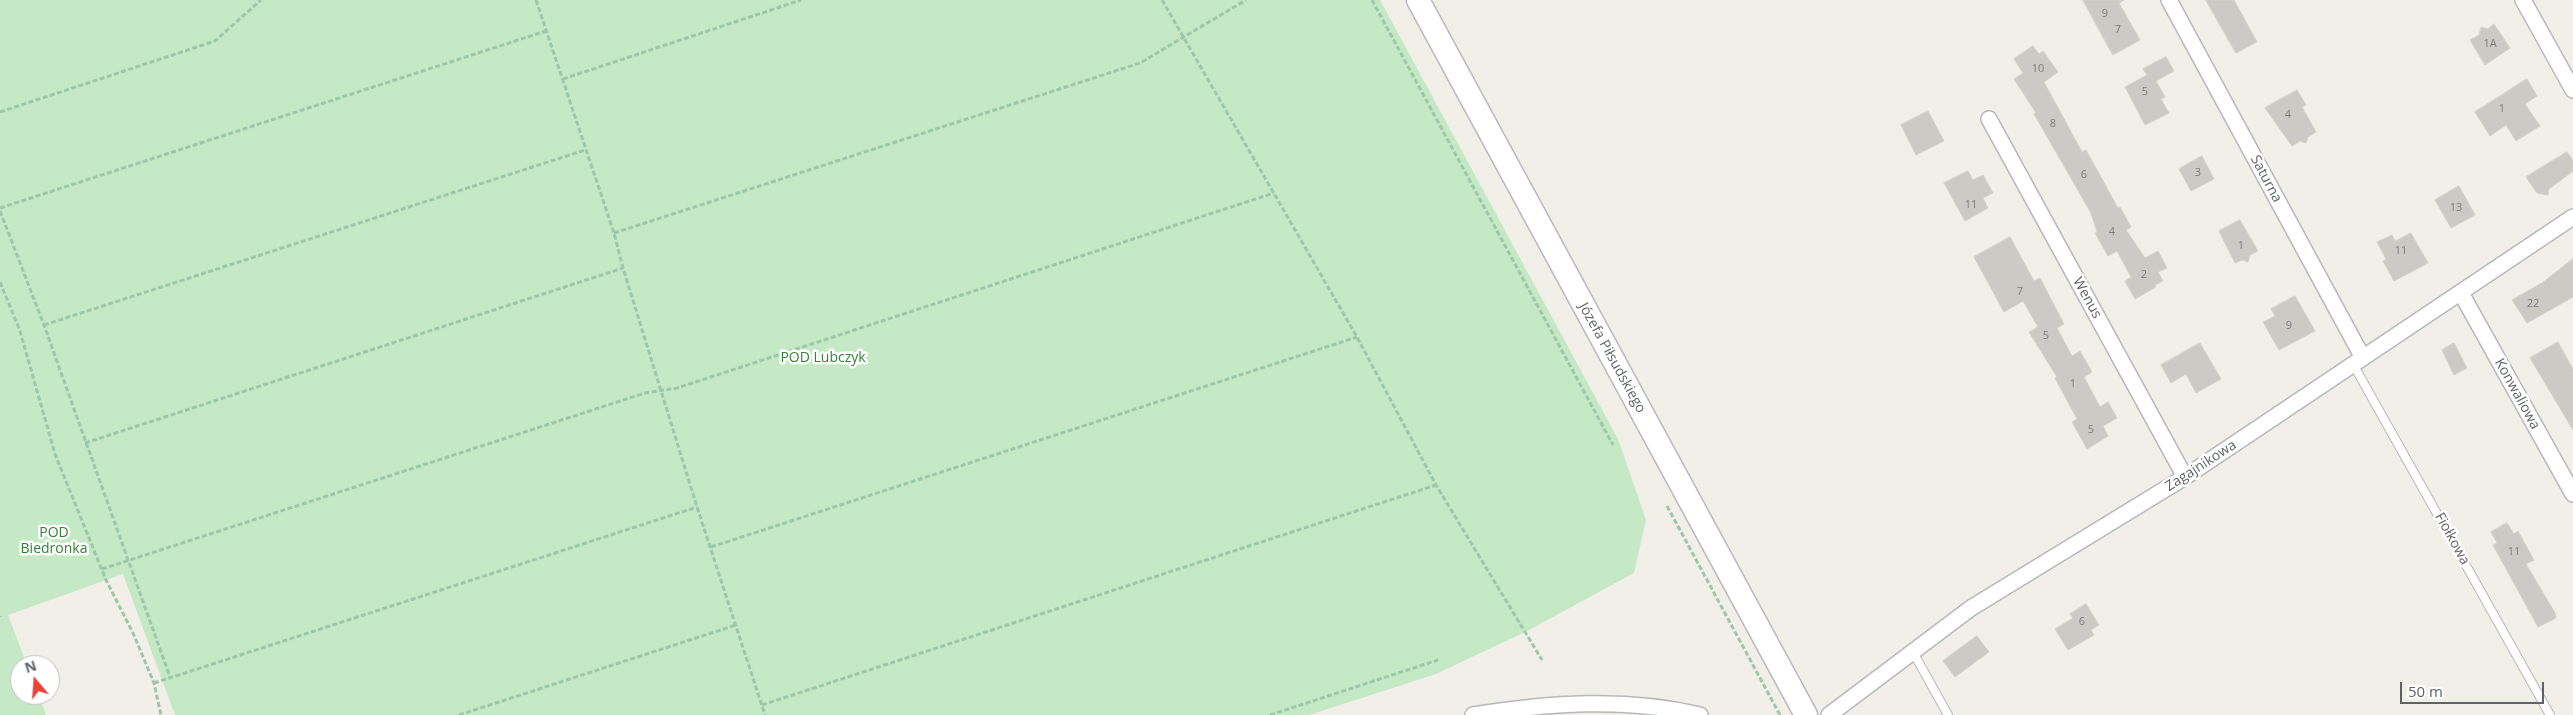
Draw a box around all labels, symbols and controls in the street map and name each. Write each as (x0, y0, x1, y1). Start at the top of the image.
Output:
house number: 9 (2102, 7, 2108, 21)
house number: 7 (2115, 23, 2121, 37)
house number: 1A (2483, 37, 2497, 51)
house number: 10 (2032, 62, 2044, 76)
house number: 5 (2142, 85, 2148, 99)
house number: 1 (2499, 102, 2505, 116)
house number: 4 (2285, 108, 2291, 122)
house number: 8 (2050, 117, 2056, 131)
street label: Saturna (2247, 152, 2285, 206)
house number: 3 (2195, 166, 2201, 180)
house number: 6 (2081, 168, 2087, 182)
house number: 11 (1965, 198, 1977, 212)
house number: 13 (2450, 201, 2462, 215)
house number: 4 (2109, 225, 2115, 239)
house number: 1 (2238, 239, 2244, 253)
house number: 11 (2395, 244, 2407, 258)
house number: 2 (2141, 268, 2147, 282)
street label: Wenus (2069, 274, 2105, 322)
house number: 7 (2017, 285, 2023, 299)
house number: 22 (2527, 297, 2539, 311)
street label: Józefa Piłsudskiego (1575, 300, 1649, 416)
house number: 9 (2286, 319, 2292, 333)
house number: 5 (2043, 329, 2049, 343)
park label: POD Lubczyk (780, 350, 866, 366)
street label: Konwaliowa (2491, 356, 2543, 432)
house number: 1 (2070, 377, 2076, 391)
house number: 5 (2088, 423, 2094, 437)
street label: Zagajnikowa (2162, 437, 2240, 495)
street label: Fiołkowa (2431, 510, 2473, 568)
park label: POD Biedronka (21, 525, 87, 558)
house number: 11 (2508, 545, 2520, 559)
house number: 6 (2079, 615, 2085, 629)
north arrow (10, 655, 60, 705)
text: N (22, 655, 39, 677)
scale bar (2403, 672, 2547, 704)
text: 50 m (2408, 681, 2443, 701)

